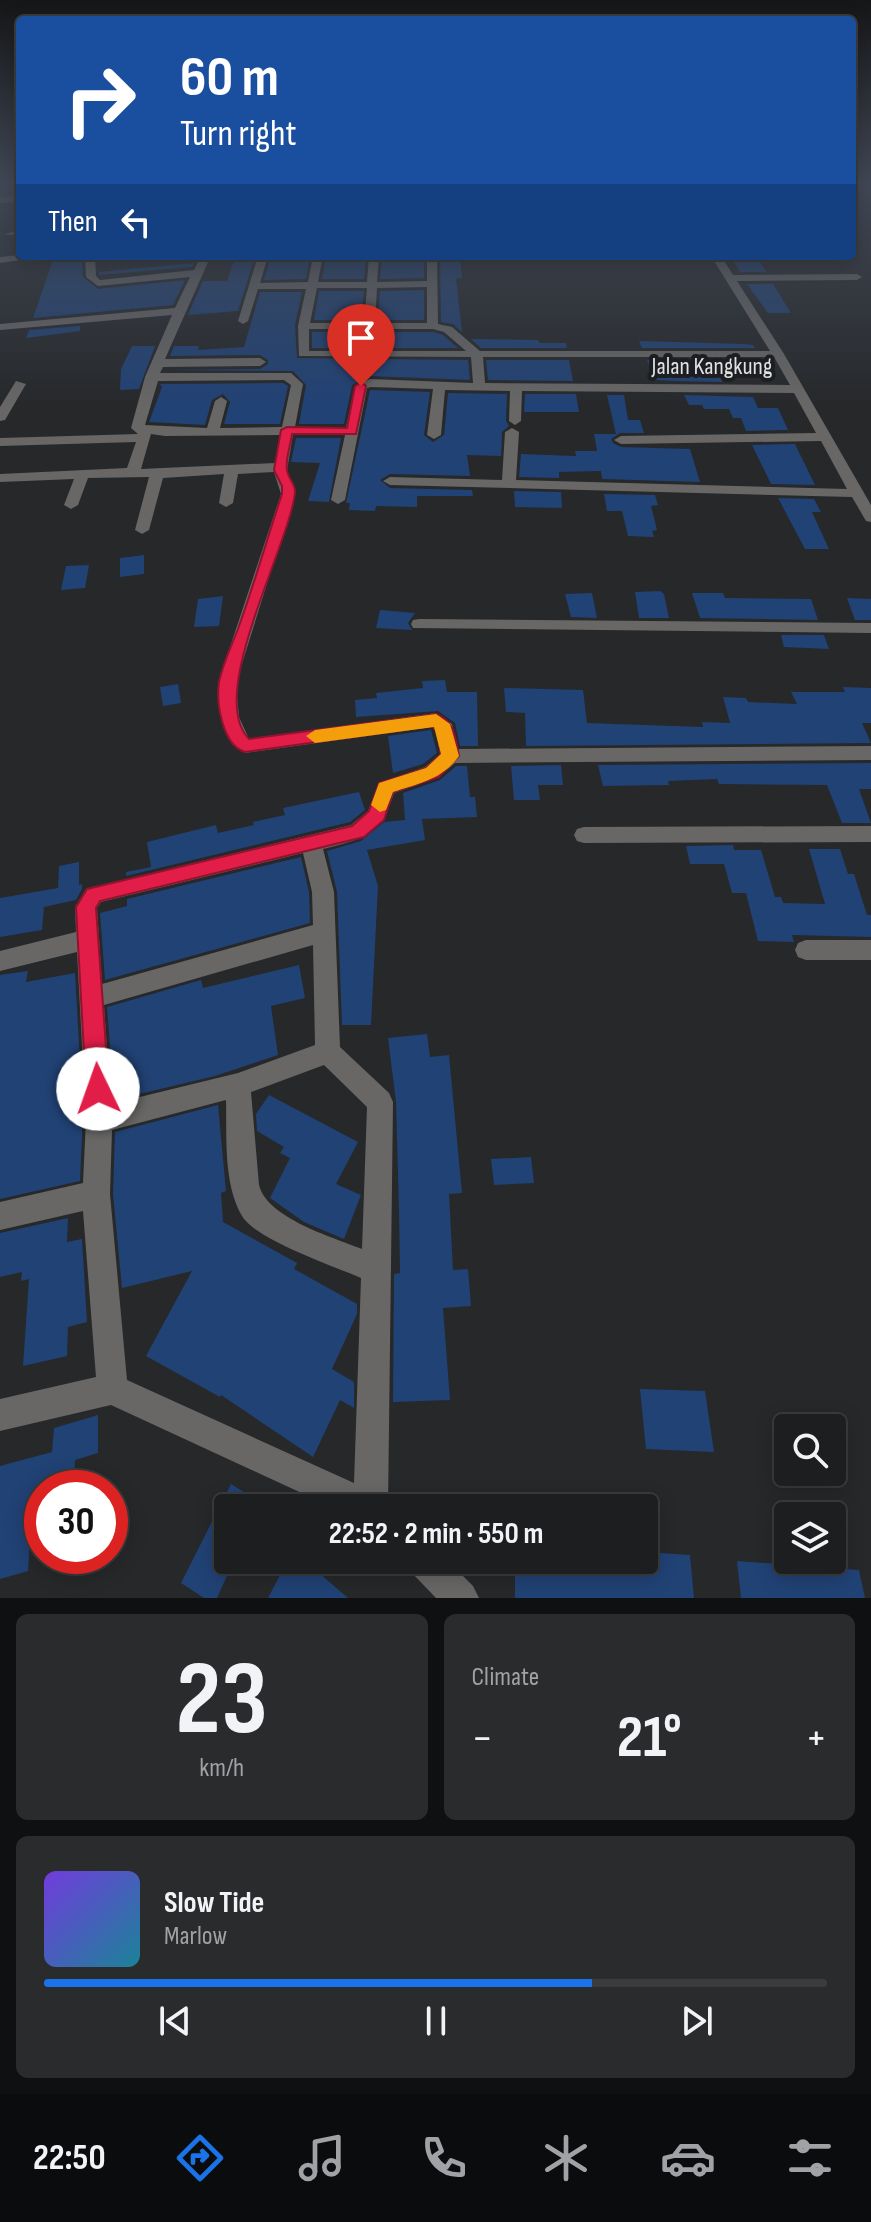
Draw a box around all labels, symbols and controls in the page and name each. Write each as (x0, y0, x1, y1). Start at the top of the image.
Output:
text: 60 m (180, 45, 279, 112)
icon: right (48, 48, 152, 152)
text: Turn right (180, 113, 297, 156)
icon: left (114, 200, 158, 244)
text: Then (48, 204, 98, 240)
pin (327, 304, 395, 386)
icon: arrive (339, 316, 383, 360)
street label: Jalan Kangkung (651, 352, 772, 381)
position arrow (56, 1047, 140, 1131)
map controls (774, 1414, 846, 1574)
button: search (774, 1414, 846, 1486)
speed limit sign: 30 (24, 1470, 128, 1574)
button: layers (774, 1502, 846, 1574)
text: 22:52 · 2 min · 550 m (329, 1516, 543, 1552)
text: 23 (176, 1638, 268, 1763)
text: Climate (472, 1662, 539, 1693)
text: 21° (617, 1702, 682, 1774)
text: − (472, 1712, 493, 1765)
text: + (805, 1712, 827, 1765)
text: km/h (199, 1753, 244, 1784)
text: Slow Tide (164, 1885, 264, 1921)
text: Marlow (164, 1921, 227, 1952)
icon: previous (153, 1999, 197, 2043)
icon: pause (414, 1999, 458, 2043)
icon: next (675, 1999, 719, 2043)
icon: directions (172, 2130, 228, 2186)
icon: music (294, 2130, 350, 2186)
icon: phone (416, 2130, 472, 2186)
icon: climate (538, 2130, 594, 2186)
icon: car (660, 2130, 716, 2186)
icon: filters (782, 2130, 838, 2186)
text: 22:50 (33, 2137, 106, 2180)

